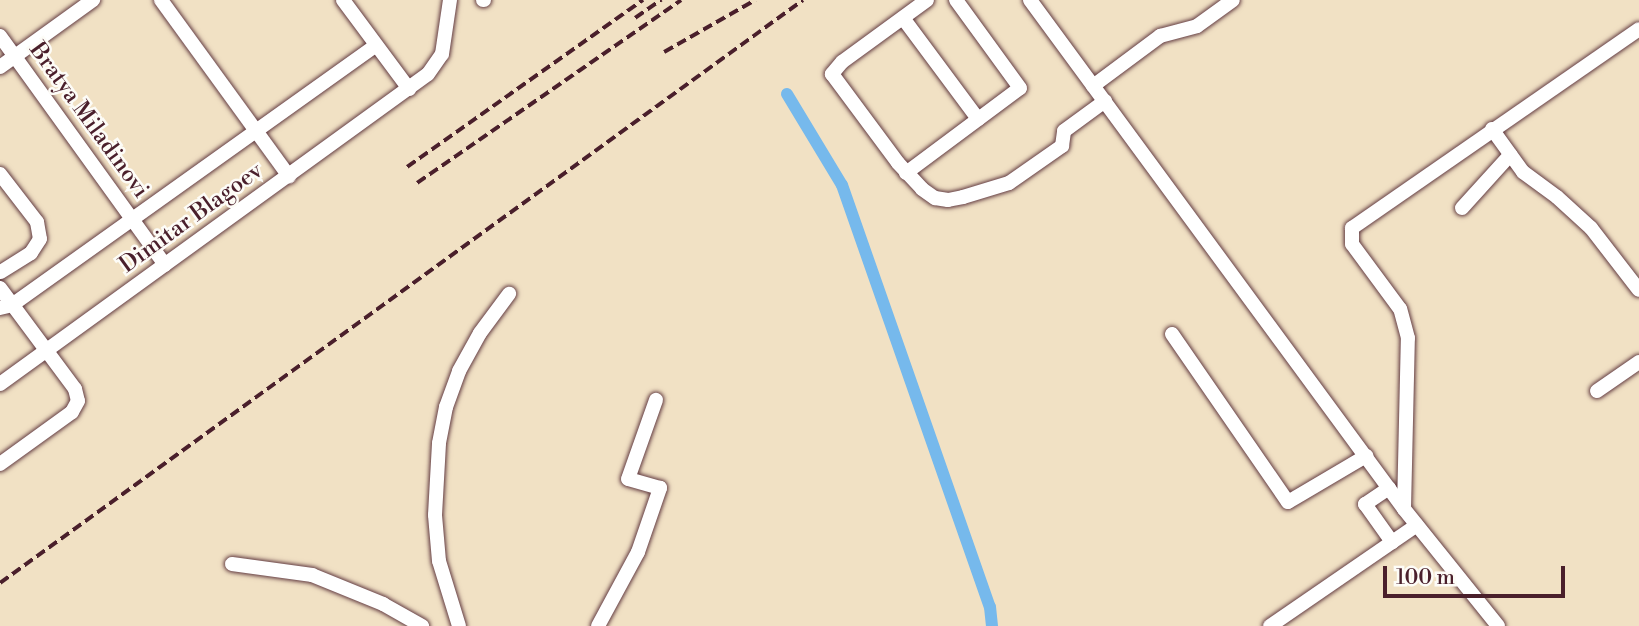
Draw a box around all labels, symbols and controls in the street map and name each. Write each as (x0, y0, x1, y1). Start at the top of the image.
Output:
street label: Bratya Miladinovi (23, 37, 155, 203)
street label: Dimitar Blagoev (114, 157, 268, 279)
scale bar (1387, 552, 1569, 596)
text: 100 m (1396, 565, 1455, 591)

